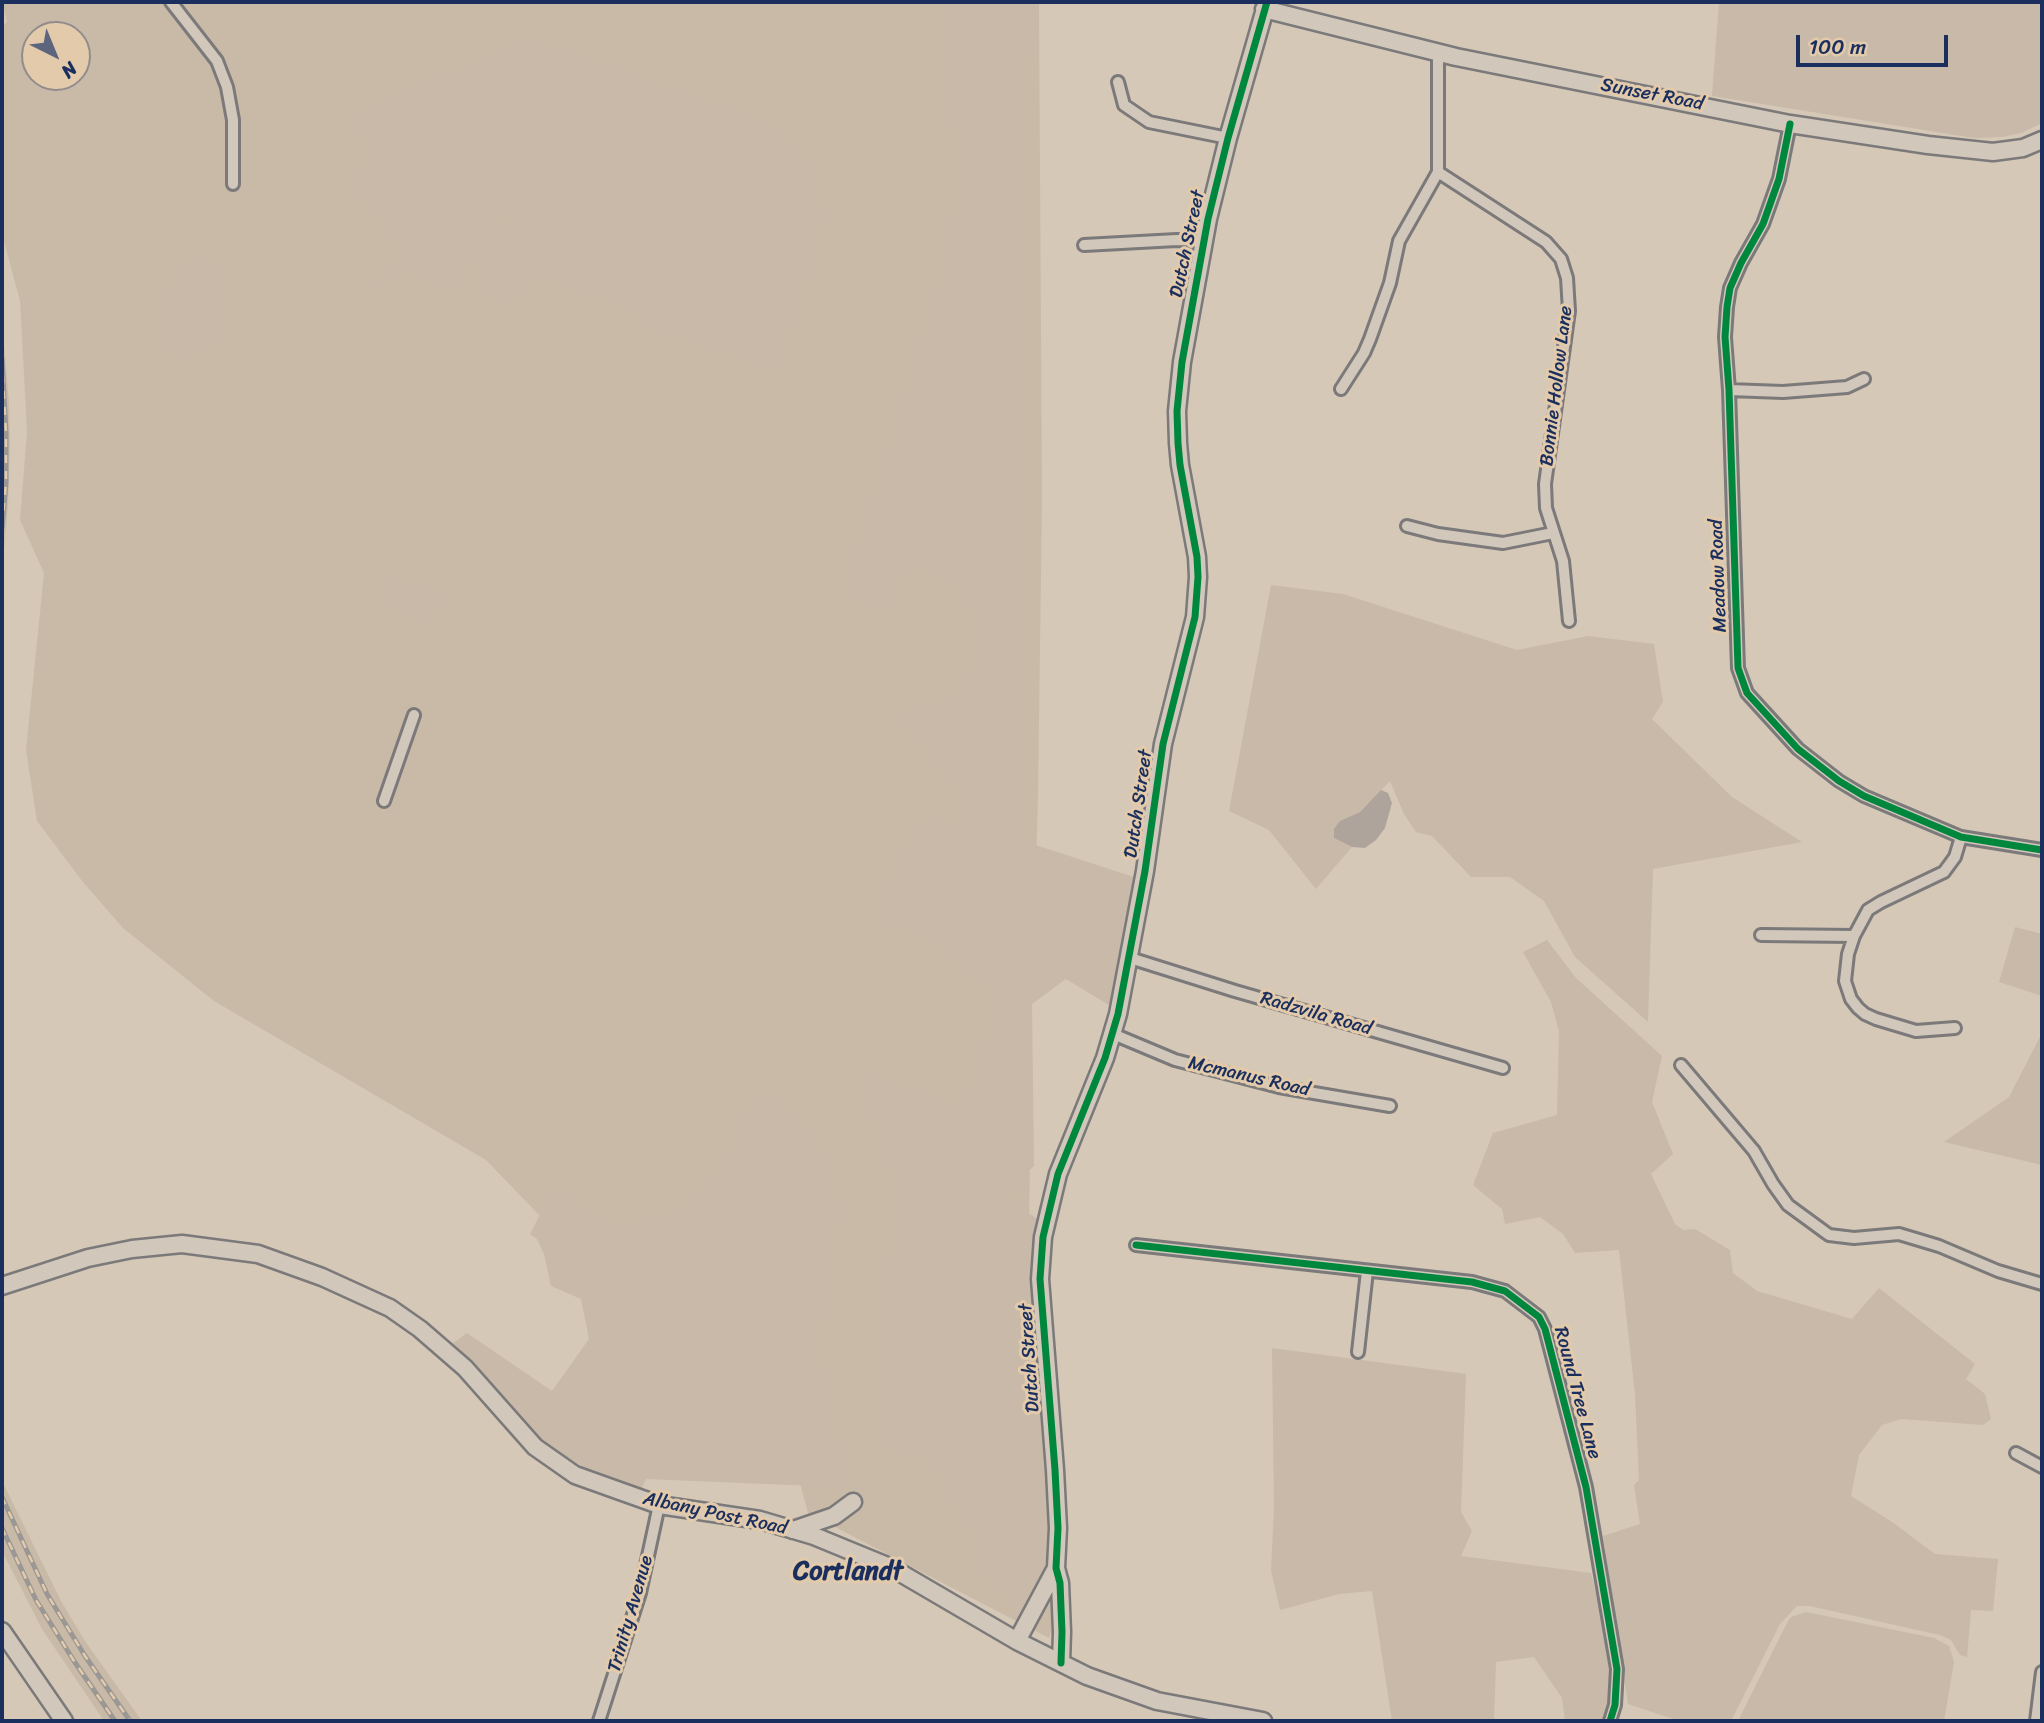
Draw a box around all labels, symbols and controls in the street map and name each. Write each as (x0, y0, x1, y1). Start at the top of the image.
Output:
north arrow (21, 21, 91, 91)
scale bar (1799, 21, 1951, 65)
text: 100 m (1809, 28, 1866, 66)
text: N (53, 54, 85, 87)
street label: Sunset Road (1599, 74, 1705, 116)
street label: Dutch Street (1165, 188, 1211, 300)
street label: Bonnie Hollow Lane (1536, 304, 1578, 468)
street label: Meadow Road (1706, 519, 1732, 633)
street label: Dutch Street (1120, 748, 1158, 860)
street label: Radzvila Road (1258, 987, 1374, 1041)
street label: Mcmanus Road (1186, 1052, 1312, 1102)
street label: Dutch Street (1015, 1303, 1045, 1413)
street label: Round Tree Lane (1548, 1324, 1606, 1462)
street label: Albany Post Road (641, 1488, 789, 1540)
street label: Trinity Avenue (603, 1553, 659, 1675)
district label: Cortlandt (793, 1556, 903, 1588)

